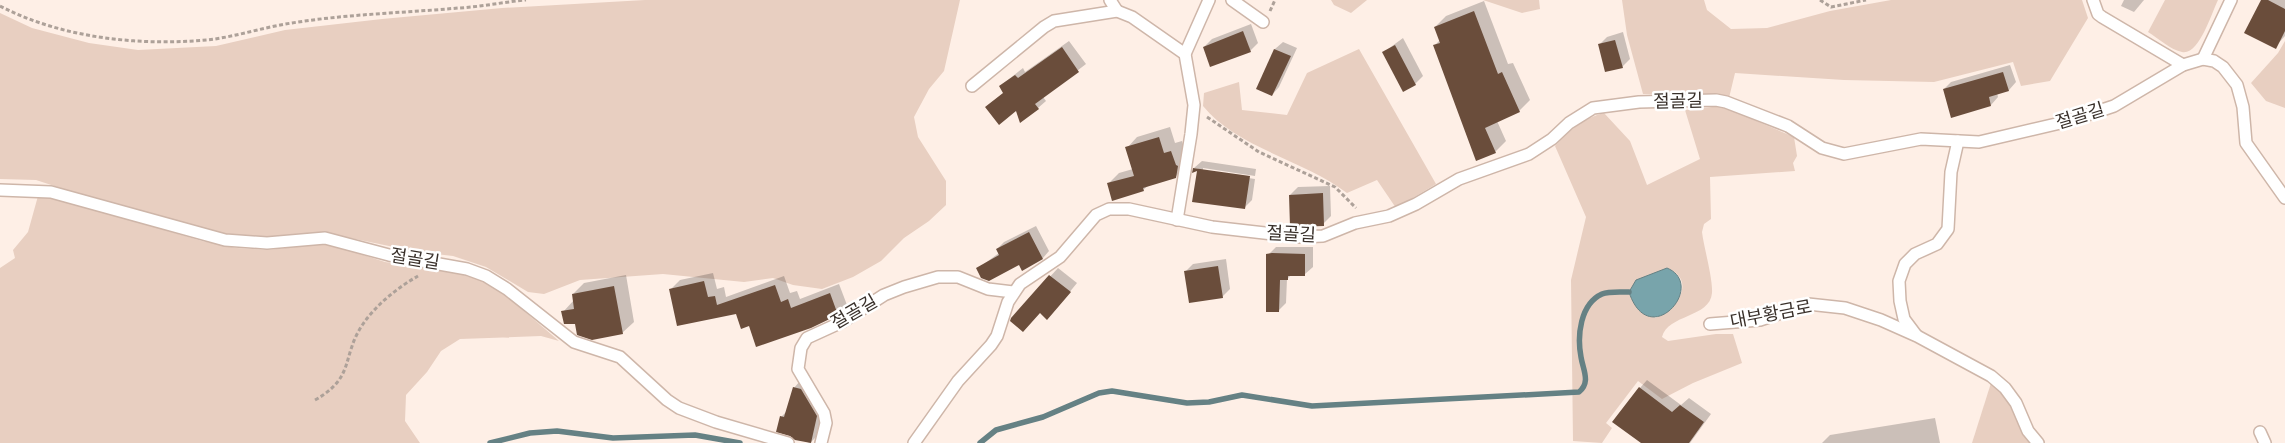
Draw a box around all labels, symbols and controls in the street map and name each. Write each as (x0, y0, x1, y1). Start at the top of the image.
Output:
street label: 절골길 (1653, 86, 1703, 112)
street label: 절골길 (2052, 94, 2107, 134)
street label: 절골길 (1266, 218, 1317, 246)
street label: 절골길 (389, 240, 442, 274)
street label: 절골길 (825, 287, 881, 334)
street label: 대부황금로 (1727, 291, 1814, 333)

